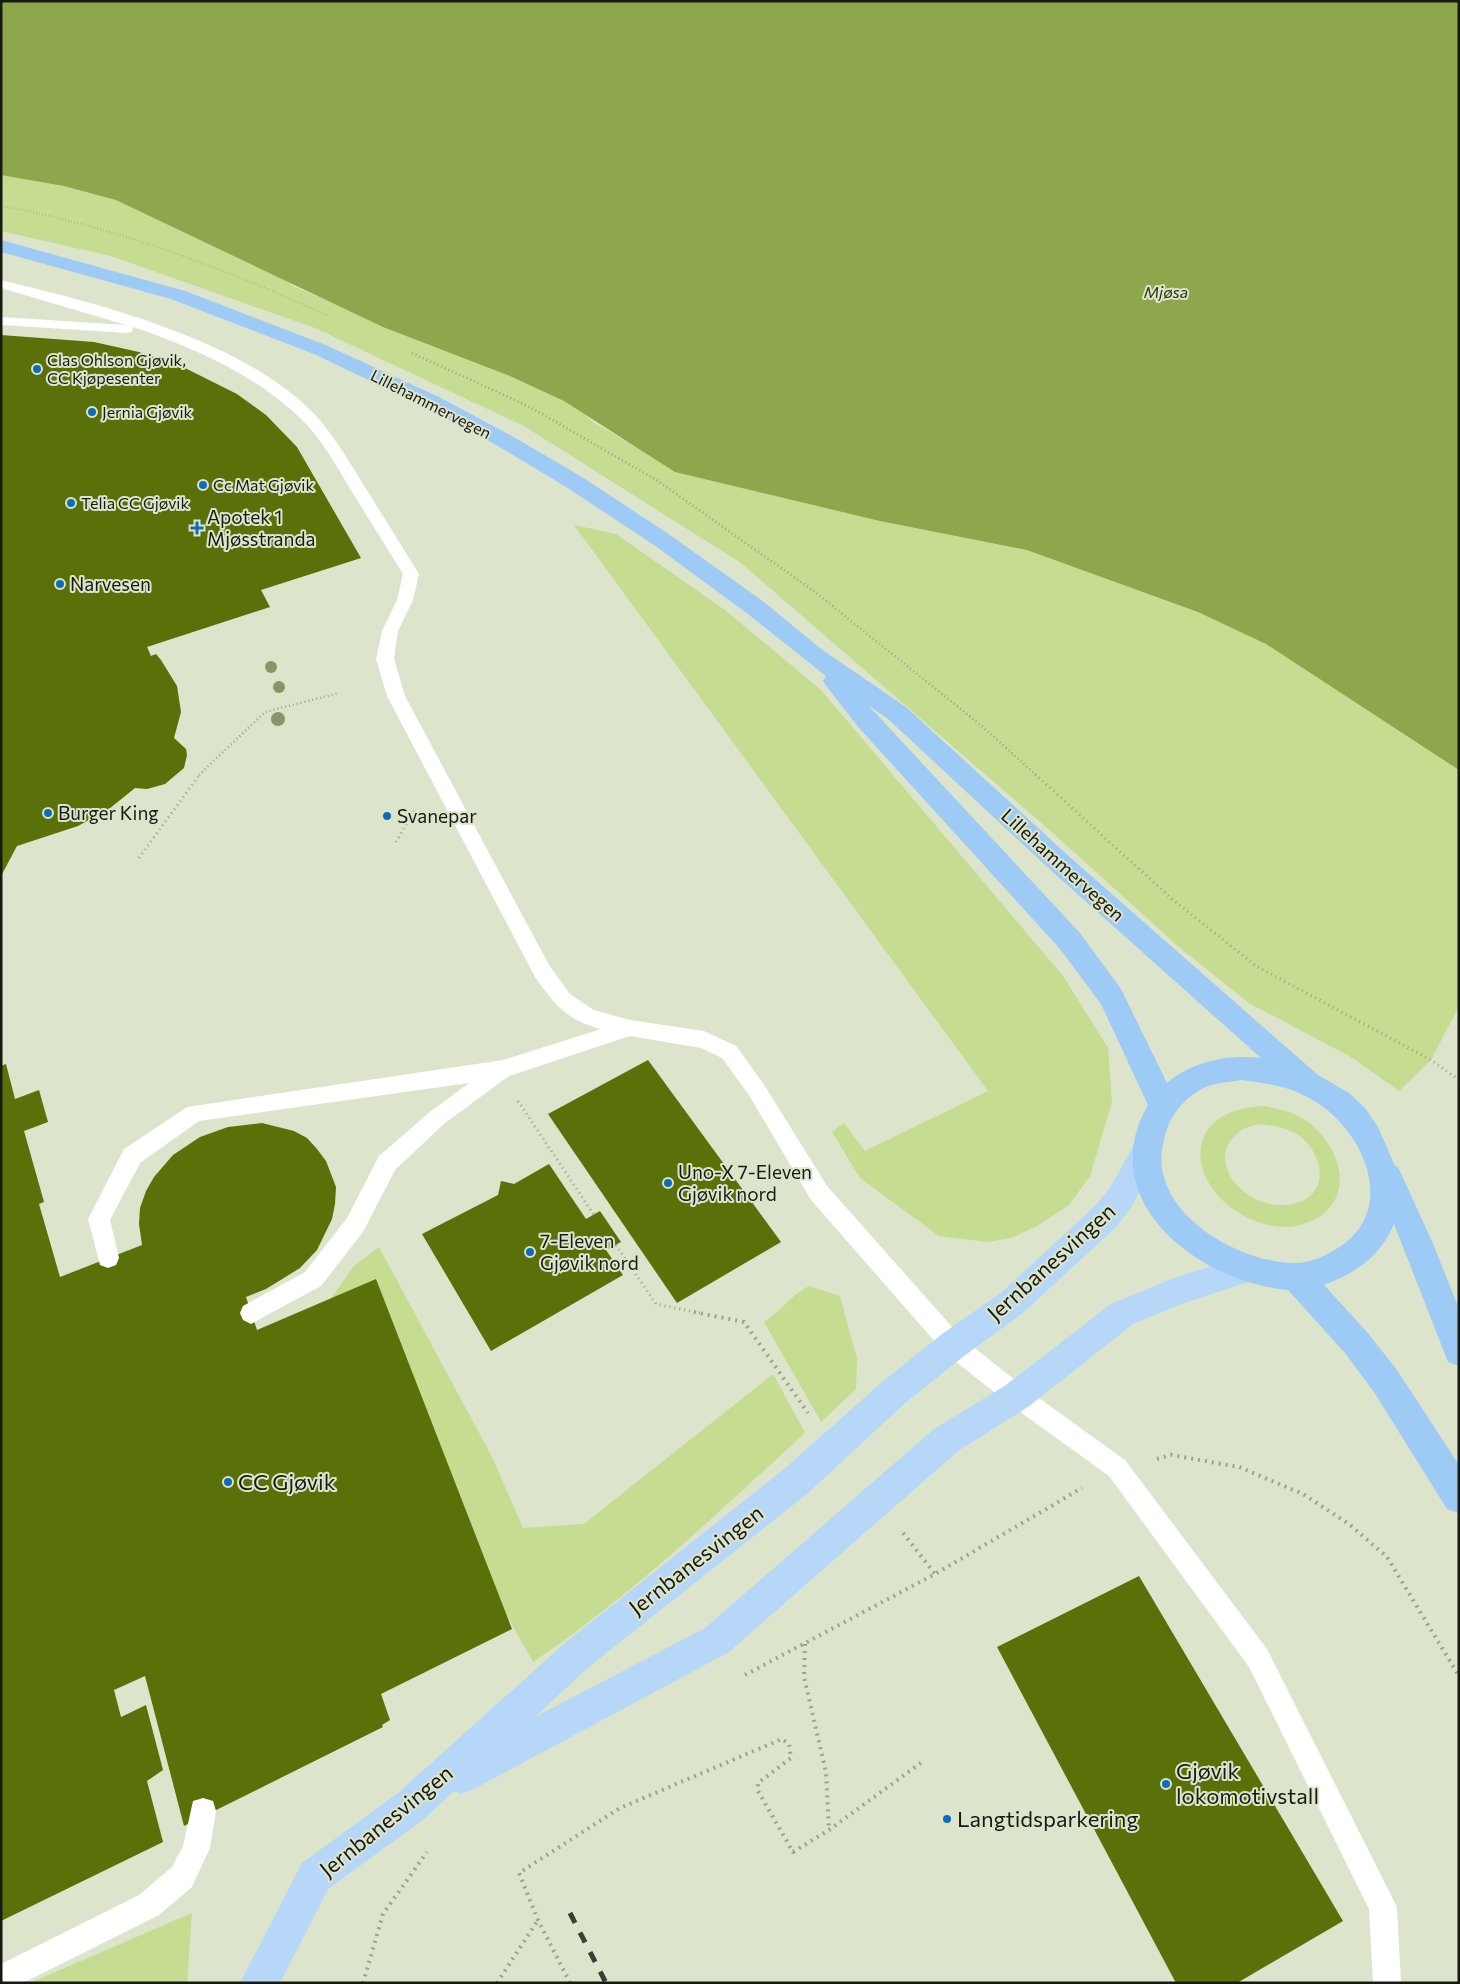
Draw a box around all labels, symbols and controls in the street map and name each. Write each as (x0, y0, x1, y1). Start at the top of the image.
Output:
water label: Mjøsa (1144, 282, 1188, 301)
place label: Clas Ohlson Gjøvik, CC Kjøpesenter (47, 350, 186, 387)
marker: Clas Ohlson Gjøvik, CC Kjøpesenter (31, 363, 43, 375)
street label: Lillehammervegen (368, 365, 495, 442)
place label: Jernia Gjøvik (102, 402, 193, 421)
marker: Jernia Gjøvik (86, 406, 98, 418)
place label: Cc Mat Gjøvik (213, 475, 314, 494)
marker: Cc Mat Gjøvik (197, 479, 209, 491)
place label: Telia CC Gjøvik (81, 493, 189, 512)
marker: Telia CC Gjøvik (65, 497, 77, 509)
place label: Apotek 1 Mjøsstranda (207, 505, 315, 550)
marker: Apotek 1 Mjøsstranda (191, 522, 203, 534)
place label: Narvesen (70, 572, 151, 595)
marker: Narvesen (54, 578, 66, 590)
place label: Burger King (58, 801, 159, 824)
street label: Lillehammervegen (997, 803, 1130, 926)
place label: Svanepar (397, 804, 477, 827)
marker: Burger King (42, 807, 54, 819)
marker: Svanepar (381, 810, 393, 822)
place label: Uno-X 7-Eleven Gjøvik nord (678, 1160, 812, 1205)
marker: Uno-X 7-Eleven Gjøvik nord (662, 1177, 674, 1189)
street label: Jernbanesvingen (981, 1197, 1120, 1326)
place label: 7-Eleven Gjøvik nord (540, 1229, 639, 1274)
marker: 7-Eleven Gjøvik nord (524, 1246, 536, 1258)
place label: CC Gjøvik (238, 1468, 336, 1495)
marker: CC Gjøvik (222, 1476, 234, 1488)
street label: Jernbanesvingen (623, 1499, 768, 1621)
place label: Gjøvik lokomotivstall (1176, 1757, 1319, 1809)
street label: Jernbanesvingen (314, 1759, 458, 1883)
marker: Gjøvik lokomotivstall (1160, 1778, 1172, 1790)
place label: Langtidsparkering (957, 1805, 1138, 1832)
marker: Langtidsparkering (941, 1813, 953, 1825)

